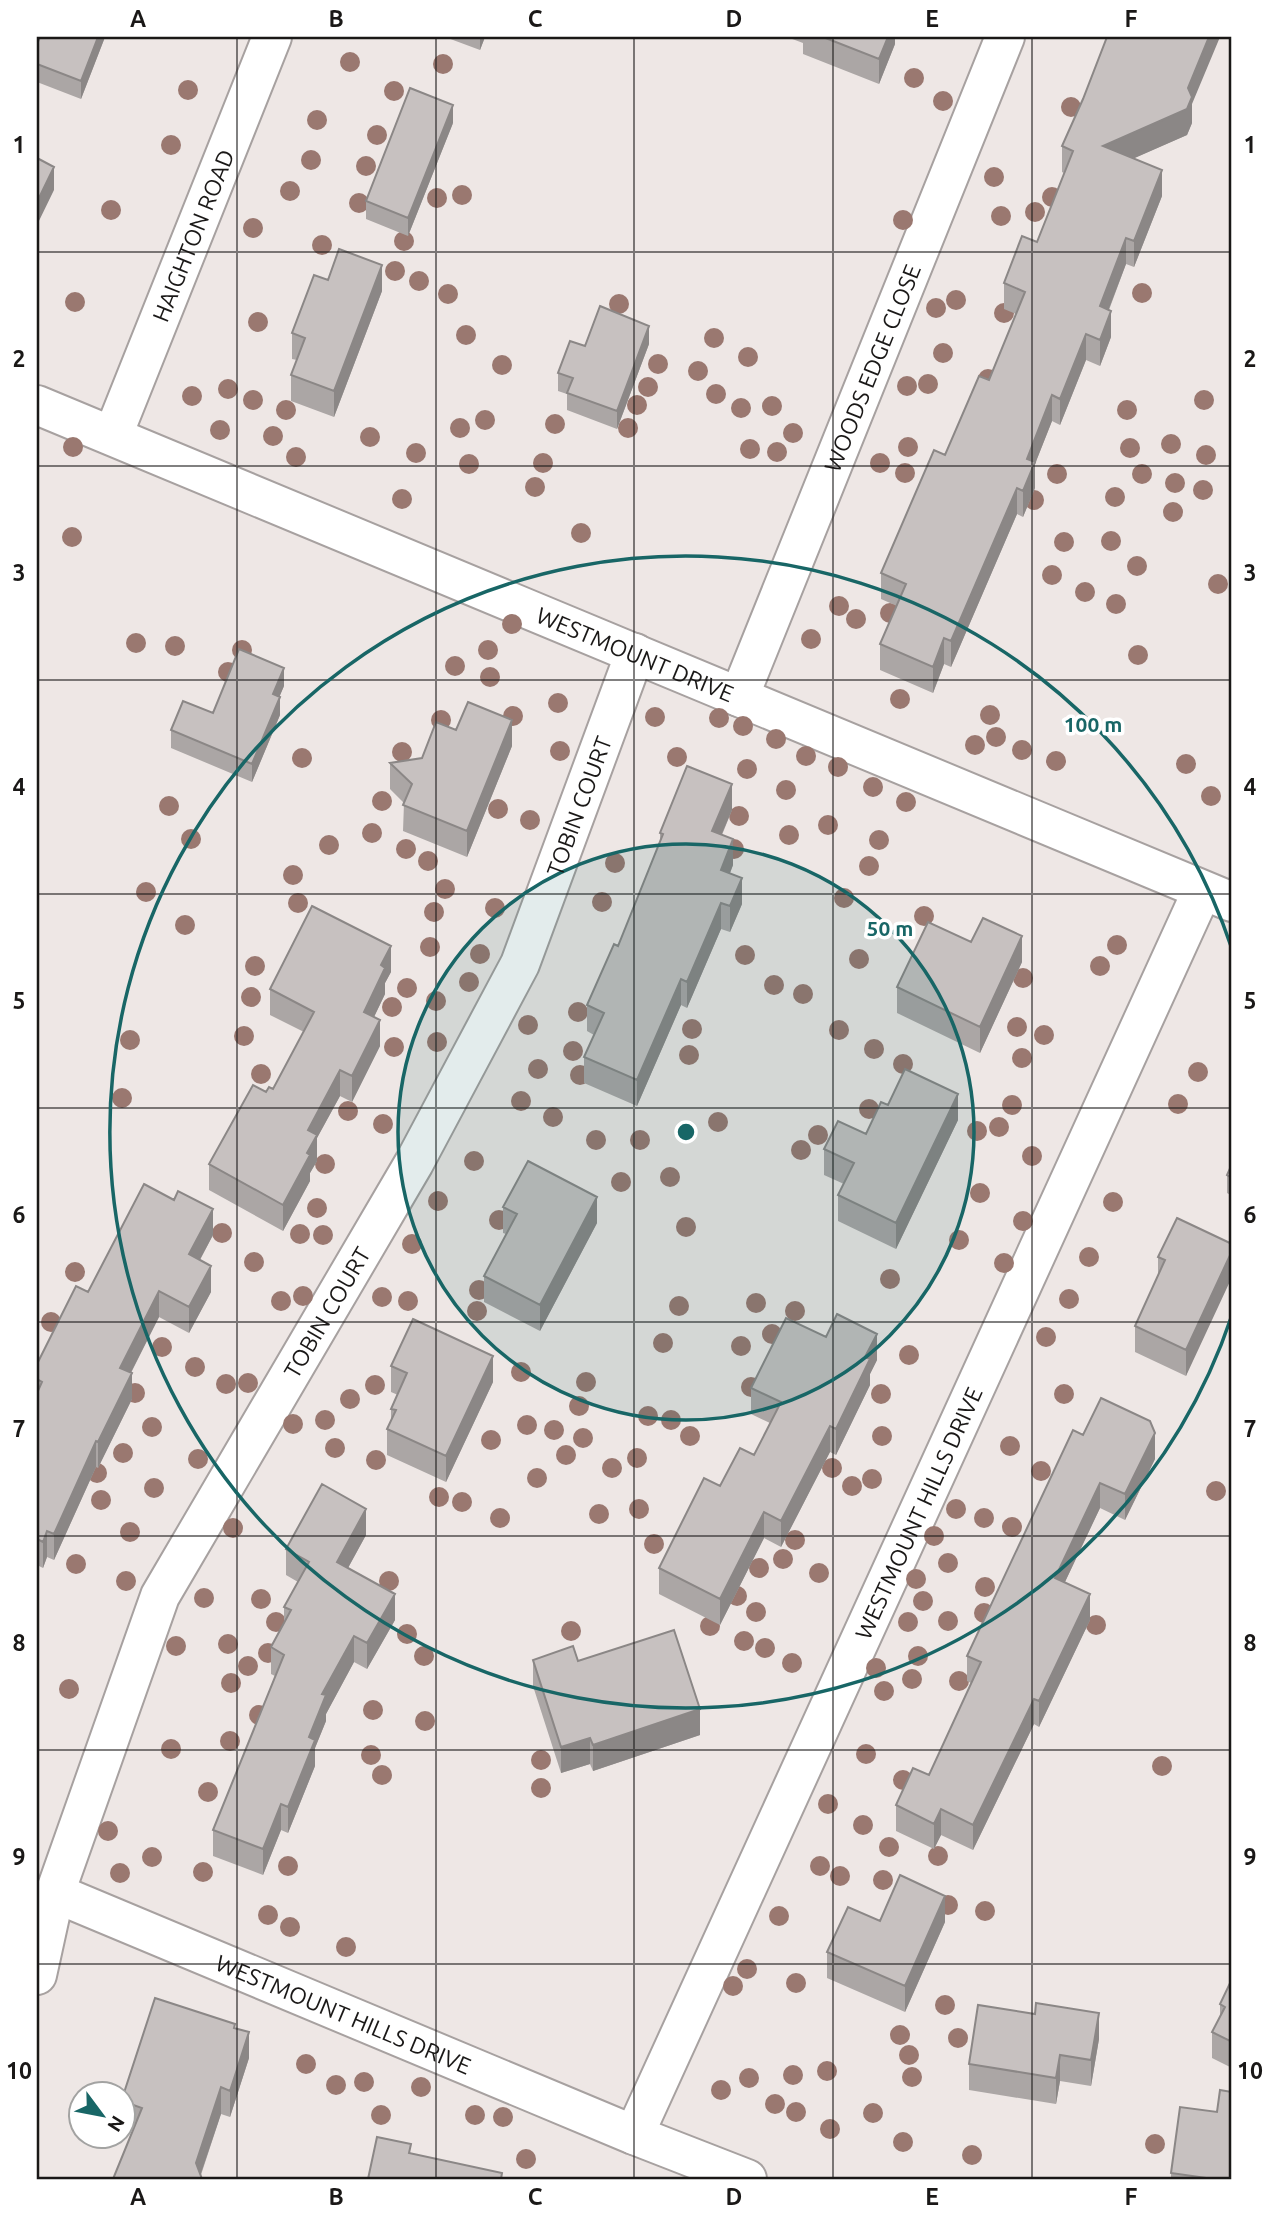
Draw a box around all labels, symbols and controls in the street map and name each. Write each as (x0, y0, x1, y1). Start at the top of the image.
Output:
text: A (130, 6, 146, 31)
text: B (328, 6, 344, 31)
text: C (528, 6, 543, 31)
text: D (726, 6, 742, 31)
text: E (925, 6, 939, 31)
text: F (1125, 6, 1138, 31)
text: 1 (13, 132, 25, 157)
text: 1 (1244, 132, 1256, 157)
street label: HAIGHTON ROAD (147, 146, 238, 325)
street label: WOODS EDGE CLOSE (819, 261, 925, 475)
text: 2 (13, 346, 25, 371)
text: 2 (1244, 346, 1256, 371)
text: 3 (13, 560, 25, 585)
text: 3 (1244, 560, 1256, 585)
street label: WESTMOUNT DRIVE (533, 602, 738, 706)
text: 100 m (1064, 712, 1122, 736)
street label: TOBIN COURT (541, 732, 616, 879)
text: 4 (13, 774, 26, 799)
text: 4 (1244, 774, 1257, 799)
text: 50 m (867, 916, 913, 940)
text: 5 (13, 988, 25, 1013)
text: 5 (1244, 988, 1256, 1013)
centre of rings (674, 1120, 698, 1144)
text: 6 (13, 1202, 26, 1227)
text: 6 (1244, 1202, 1257, 1227)
street label: TOBIN COURT (278, 1242, 375, 1382)
street label: WESTMOUNT HILLS DRIVE (850, 1383, 986, 1643)
text: 7 (13, 1416, 25, 1441)
text: 7 (1244, 1416, 1256, 1441)
text: 8 (13, 1630, 25, 1655)
text: 8 (1244, 1630, 1256, 1655)
text: 9 (13, 1844, 25, 1869)
text: 9 (1244, 1844, 1256, 1869)
street label: WESTMOUNT HILLS DRIVE (213, 1949, 475, 2078)
text: 10 (6, 2058, 32, 2083)
text: 10 (1237, 2058, 1263, 2083)
north arrow (66, 2080, 136, 2150)
text: N (103, 2112, 130, 2136)
text: A (130, 2184, 146, 2209)
text: B (328, 2184, 344, 2209)
text: C (528, 2184, 543, 2209)
text: D (726, 2184, 742, 2209)
text: E (925, 2184, 939, 2209)
text: F (1125, 2184, 1138, 2209)

